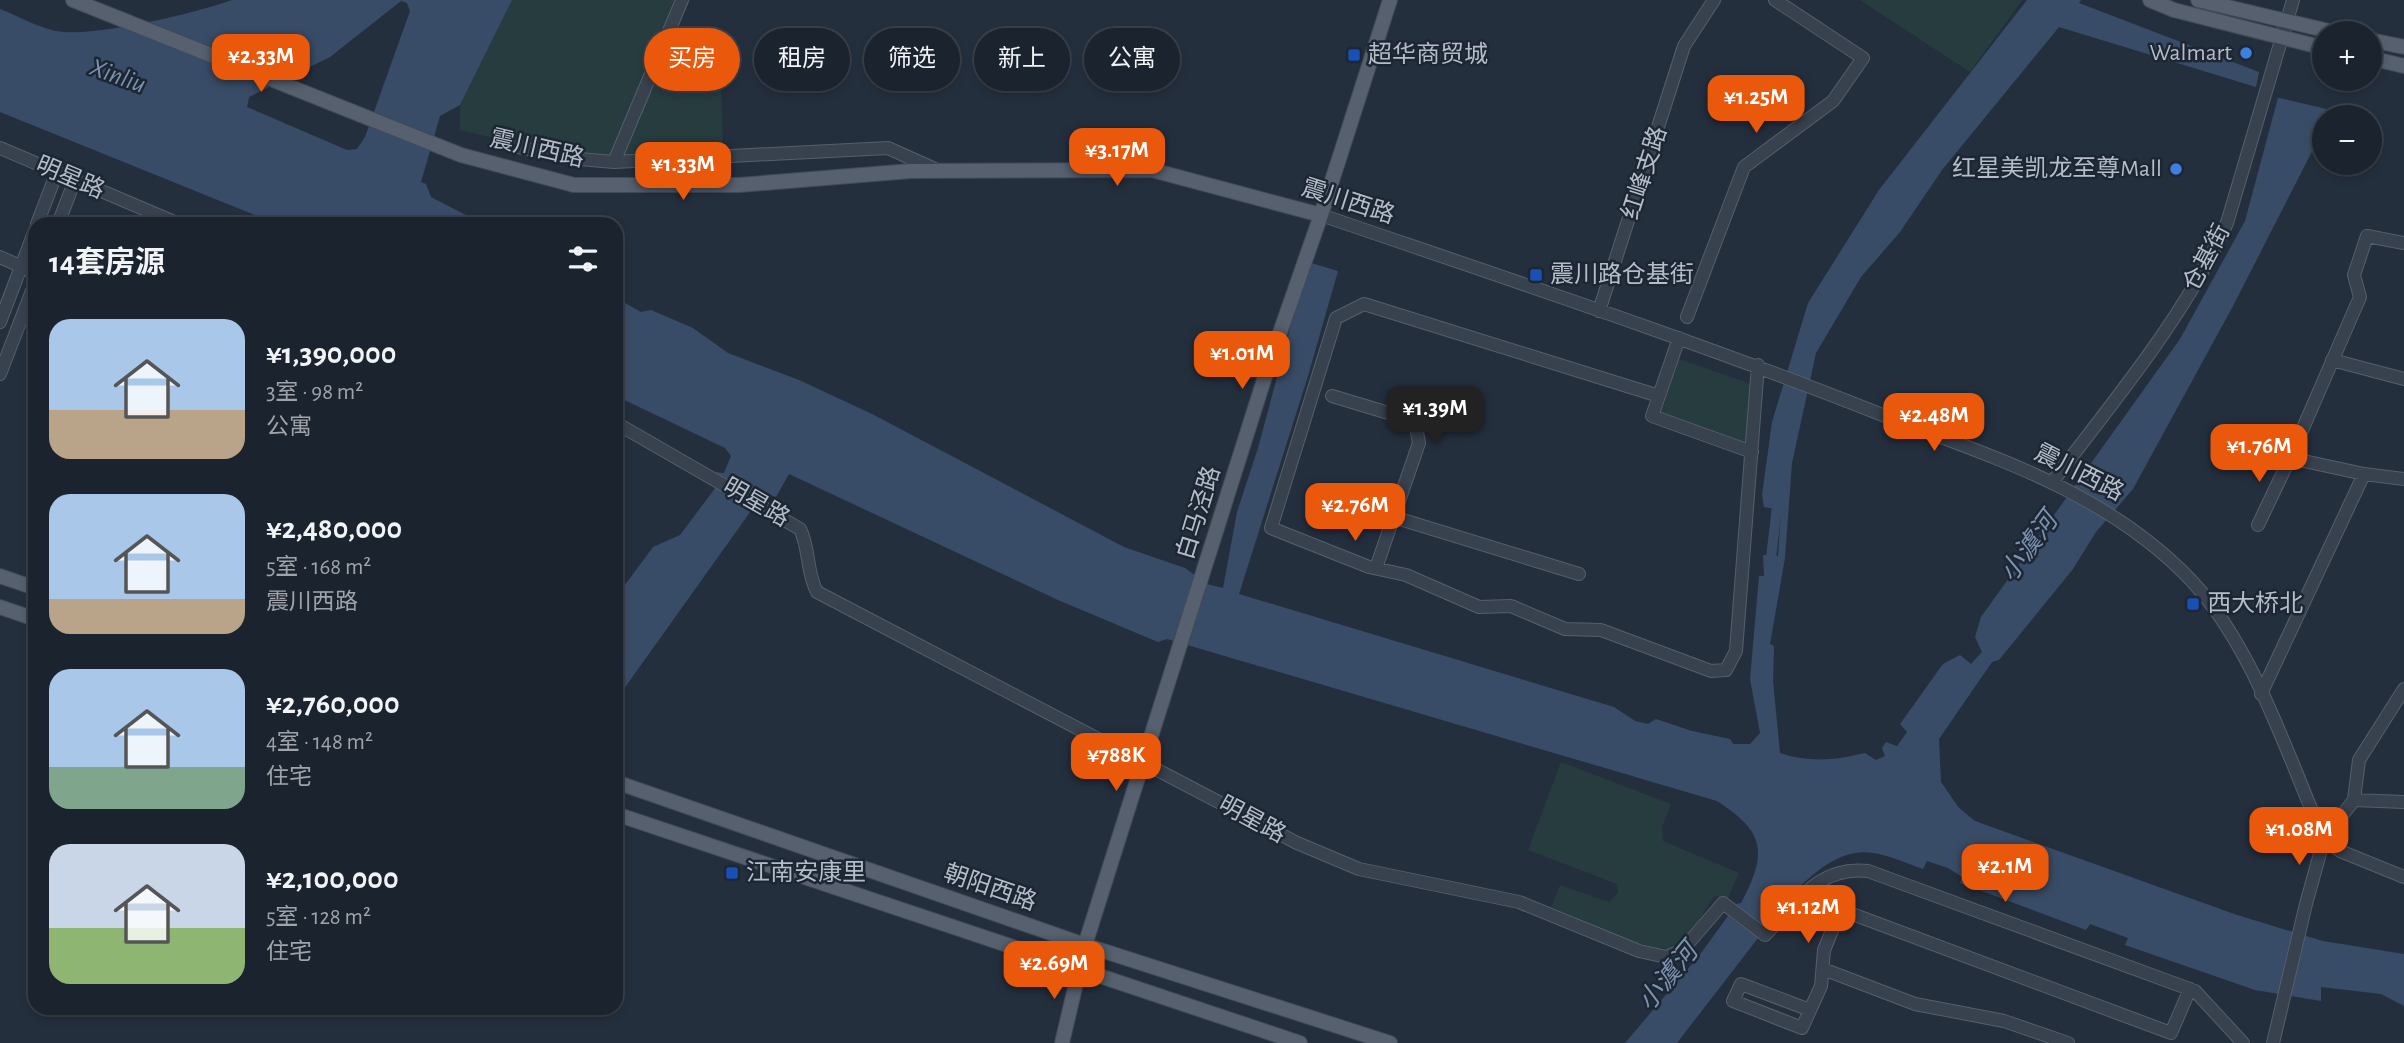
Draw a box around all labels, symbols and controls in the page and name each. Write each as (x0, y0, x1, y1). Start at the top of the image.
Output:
map controls (2312, 21, 2382, 175)
button: + (2312, 21, 2382, 91)
chip: 买房 (644, 28, 740, 91)
chip: 租房 (754, 28, 850, 91)
chip: 筛选 (864, 28, 960, 91)
chip: 新上 (974, 28, 1070, 91)
chip: 公寓 (1084, 28, 1180, 91)
pin: ¥2.33M (204, 34, 318, 94)
place label: 超华商贸城 (1368, 41, 1488, 67)
place label: Walmart (2149, 41, 2232, 65)
text: ¥2.33M (228, 45, 294, 68)
marker: Walmart (2238, 45, 2254, 61)
marker: 超华商贸城 (1346, 47, 1362, 63)
water label: Xinliu (86, 54, 149, 98)
pin: ¥1.25M (1699, 76, 1813, 135)
text: ¥1.25M (1724, 86, 1788, 109)
button: − (2312, 105, 2382, 175)
street label: 红峰支路 (1617, 123, 1671, 222)
street label: 震川西路 (488, 125, 587, 171)
pin: ¥3.17M (1060, 128, 1174, 188)
text: ¥3.17M (1085, 139, 1149, 162)
pin: ¥1.33M (626, 142, 740, 202)
street label: 明星路 (32, 151, 109, 203)
text: ¥1.33M (651, 153, 715, 176)
place label: 红星美凯龙至尊Mall (1952, 155, 2162, 181)
marker: 红星美凯龙至尊Mall (2168, 161, 2184, 177)
street label: 震川西路 (1299, 174, 1398, 228)
street label: 仓基街 (2178, 220, 2234, 295)
icon: filters (564, 240, 602, 278)
text: 14套房源 (49, 248, 165, 278)
place label: 震川路仓基街 (1550, 261, 1694, 287)
marker: 震川路仓基街 (1528, 267, 1544, 283)
pin: ¥1.01M (1185, 332, 1299, 391)
text: ¥1,390,000 (266, 339, 396, 369)
text: ¥1.01M (1210, 342, 1274, 365)
icon: home (105, 347, 189, 431)
text: 3室 · 98 m² (266, 381, 363, 404)
pin: ¥1.39M (1378, 386, 1492, 446)
pin: ¥2.48M (1877, 393, 1991, 453)
text: ¥1.39M (1403, 397, 1468, 420)
text: ¥2.48M (1899, 404, 1969, 427)
text: 公寓 (266, 416, 312, 439)
pin: ¥1.76M (2202, 424, 2316, 484)
text: ¥1.76M (2226, 435, 2292, 458)
street label: 震川西路 (2031, 439, 2128, 505)
street label: 白马泾路 (1172, 463, 1225, 562)
street label: 明星路 (719, 473, 794, 531)
pin: ¥2.76M (1298, 484, 1412, 543)
text: ¥2.76M (1321, 494, 1389, 517)
water label: 小澞河 (1995, 503, 2065, 586)
text: ¥2,480,000 (266, 514, 402, 544)
icon: home (105, 522, 189, 606)
text: 5室 · 168 m² (266, 556, 371, 579)
place label: 西大桥北 (2207, 590, 2303, 616)
text: 震川西路 (266, 591, 358, 614)
marker: 西大桥北 (2185, 596, 2201, 612)
text: ¥2,760,000 (266, 689, 400, 719)
icon: home (105, 697, 189, 781)
text: 4室 · 148 m² (266, 731, 373, 754)
pin: ¥788K (1067, 734, 1165, 793)
text: ¥788K (1087, 744, 1145, 767)
text: 住宅 (266, 766, 312, 789)
street label: 明星路 (1215, 791, 1290, 847)
pin: ¥1.08M (2242, 808, 2356, 867)
text: ¥1.08M (2265, 818, 2333, 841)
pin: ¥2.1M (1956, 844, 2054, 904)
text: ¥2.1M (1978, 855, 2032, 878)
place label: 江南安康里 (746, 859, 866, 885)
street label: 朝阳西路 (941, 859, 1040, 915)
text: ¥2,100,000 (266, 864, 399, 894)
marker: 江南安康里 (724, 865, 740, 881)
icon: home (105, 872, 189, 956)
pin: ¥1.12M (1751, 886, 1865, 945)
text: ¥1.12M (1776, 896, 1840, 919)
text: 5室 · 128 m² (266, 906, 371, 929)
water label: 小澞河 (1633, 934, 1706, 1015)
text: 住宅 (266, 941, 312, 964)
pin: ¥2.69M (997, 942, 1111, 1001)
text: ¥2.69M (1020, 952, 1088, 975)

